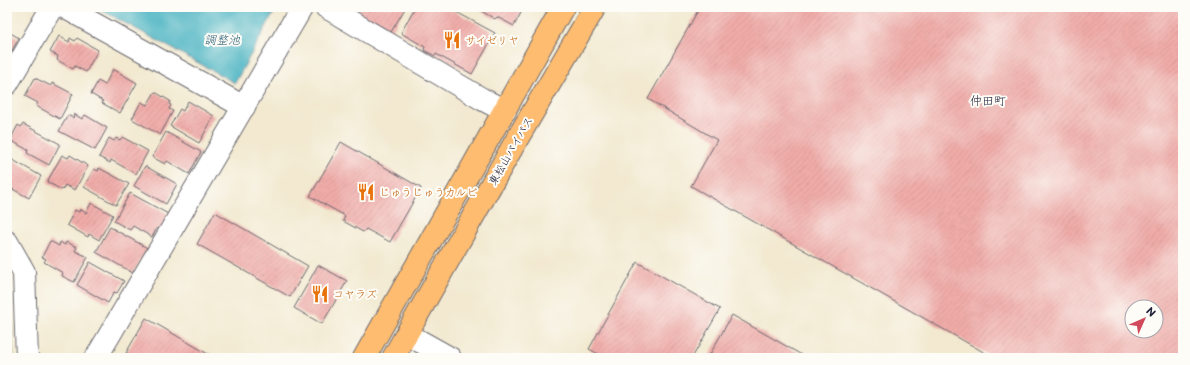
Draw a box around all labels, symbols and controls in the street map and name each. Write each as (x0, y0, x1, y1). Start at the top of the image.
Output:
restaurant icon: サイゼリヤ (442, 30, 462, 50)
water label: 調整池 (204, 33, 241, 48)
place label: サイゼリヤ (465, 34, 519, 47)
district label: 仲田町 (970, 94, 1006, 109)
street label: 東松山バイパス (486, 115, 536, 187)
restaurant icon: じゅうじゅうカルビ (356, 182, 376, 202)
place label: じゅうじゅうカルビ (379, 186, 478, 199)
restaurant icon: コヤラズ (310, 284, 330, 304)
place label: コヤラズ (333, 288, 377, 301)
north arrow (1124, 299, 1164, 339)
text: N (1143, 305, 1158, 320)

